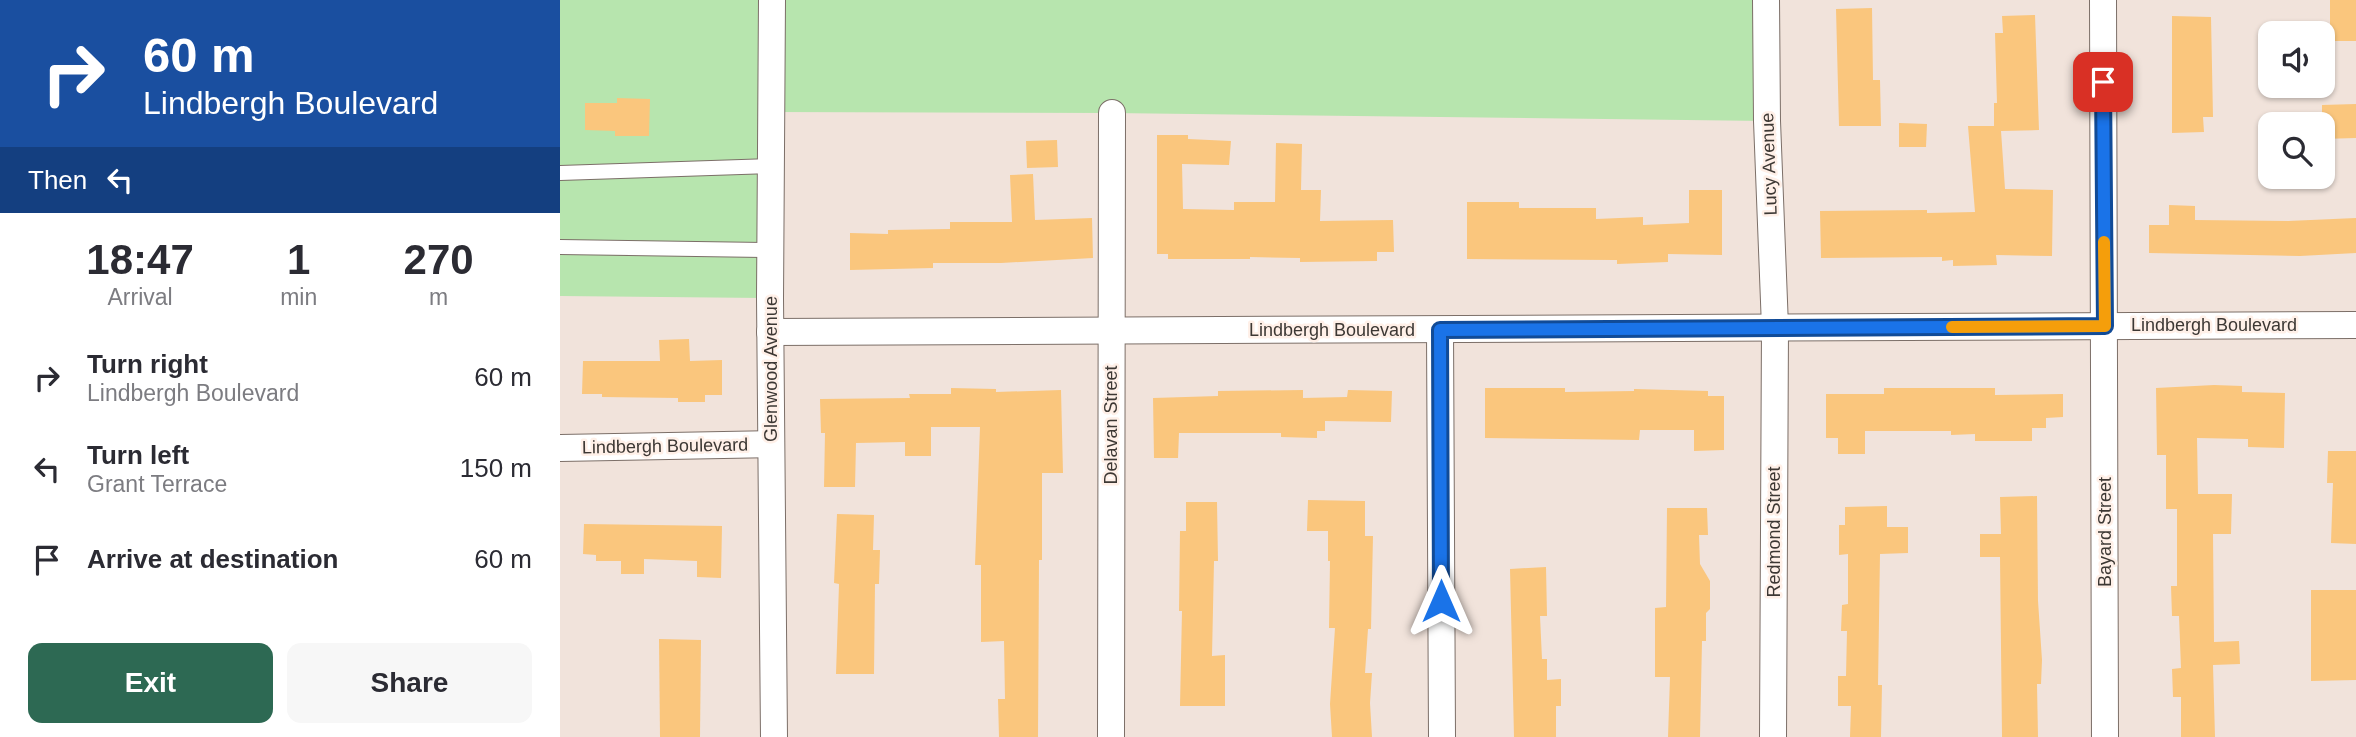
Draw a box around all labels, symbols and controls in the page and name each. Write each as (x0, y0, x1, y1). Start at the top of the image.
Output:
map controls (2258, 21, 2335, 189)
button: sound (2258, 21, 2335, 98)
icon: right (28, 28, 119, 119)
text: 60 m (143, 28, 255, 82)
pin (2073, 52, 2133, 112)
icon: arrive (2084, 63, 2122, 101)
text: Lindbergh Boulevard (143, 85, 438, 121)
street label: Lucy Avenue (1757, 112, 1781, 216)
button: search (2258, 112, 2335, 189)
icon: left (101, 161, 139, 199)
text: Then (28, 165, 87, 195)
text: 18:47 (86, 236, 194, 283)
text: 1 (287, 236, 310, 283)
text: 270 (404, 236, 474, 283)
text: Arrival (107, 284, 173, 310)
text: min (280, 284, 317, 310)
text: m (429, 284, 448, 310)
street label: Glenwood Avenue (761, 296, 781, 442)
street label: Lindbergh Boulevard (2131, 315, 2297, 335)
street label: Lindbergh Boulevard (1249, 320, 1415, 340)
text: Turn right (87, 349, 208, 379)
icon: right (28, 359, 66, 397)
text: 60 m (474, 362, 532, 392)
street label: Delavan Street (1101, 365, 1121, 485)
text: Lindbergh Boulevard (87, 380, 299, 406)
street label: Lindbergh Boulevard (582, 435, 748, 457)
text: Turn left (87, 440, 189, 470)
icon: left (28, 450, 66, 488)
text: 150 m (460, 453, 532, 483)
street label: Redmond Street (1764, 466, 1784, 598)
text: Grant Terrace (87, 471, 227, 497)
street label: Bayard Street (2095, 477, 2115, 587)
icon: arrive (28, 541, 66, 579)
text: Arrive at destination (87, 544, 338, 574)
text: 60 m (474, 544, 532, 574)
position arrow (1404, 564, 1478, 638)
button: Exit (28, 643, 273, 723)
button: Share (287, 643, 532, 723)

